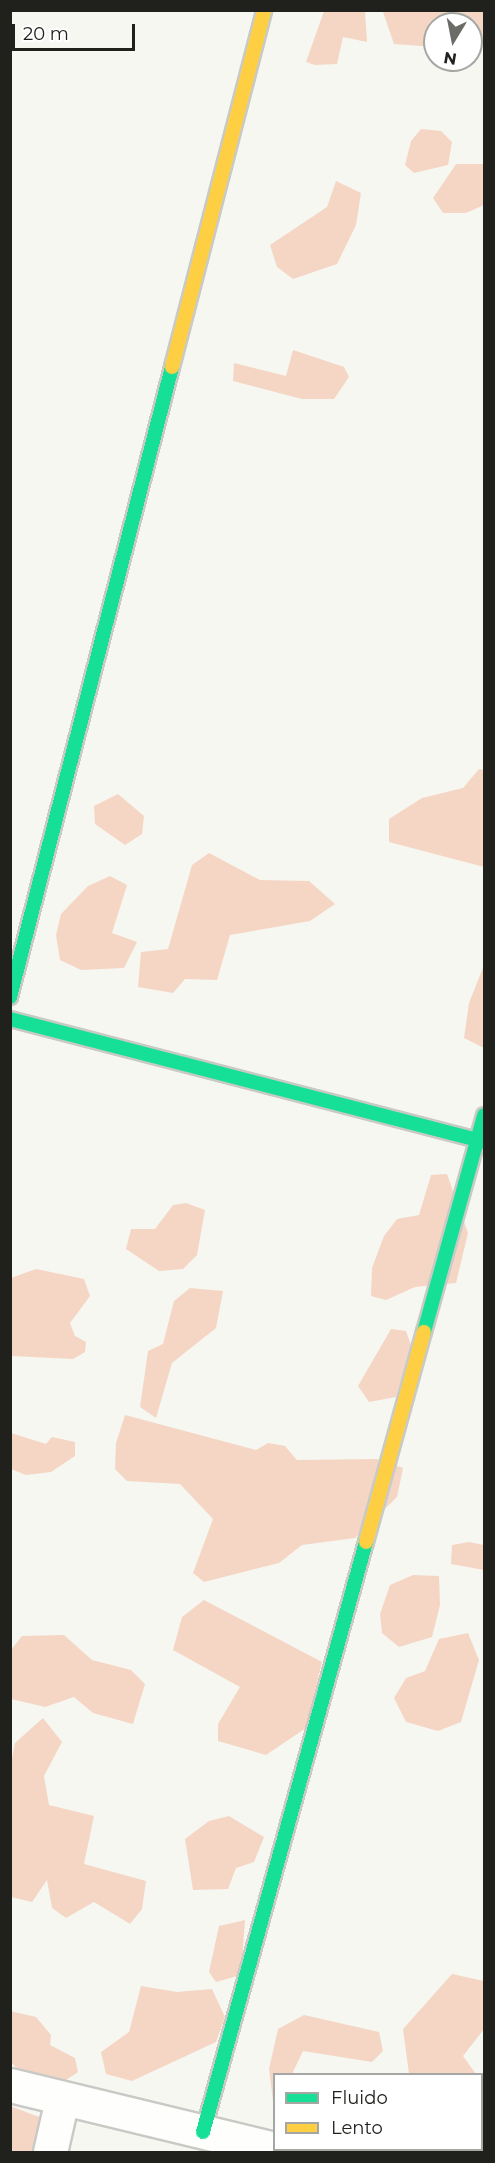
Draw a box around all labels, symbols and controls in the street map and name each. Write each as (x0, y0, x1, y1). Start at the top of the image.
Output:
scale bar (15, 12, 138, 50)
north arrow (423, 12, 483, 72)
text: 20 m (23, 23, 69, 45)
text: N (442, 48, 458, 69)
legend (273, 2073, 483, 2151)
text: Fluido (331, 2087, 388, 2109)
text: Lento (331, 2117, 383, 2139)

